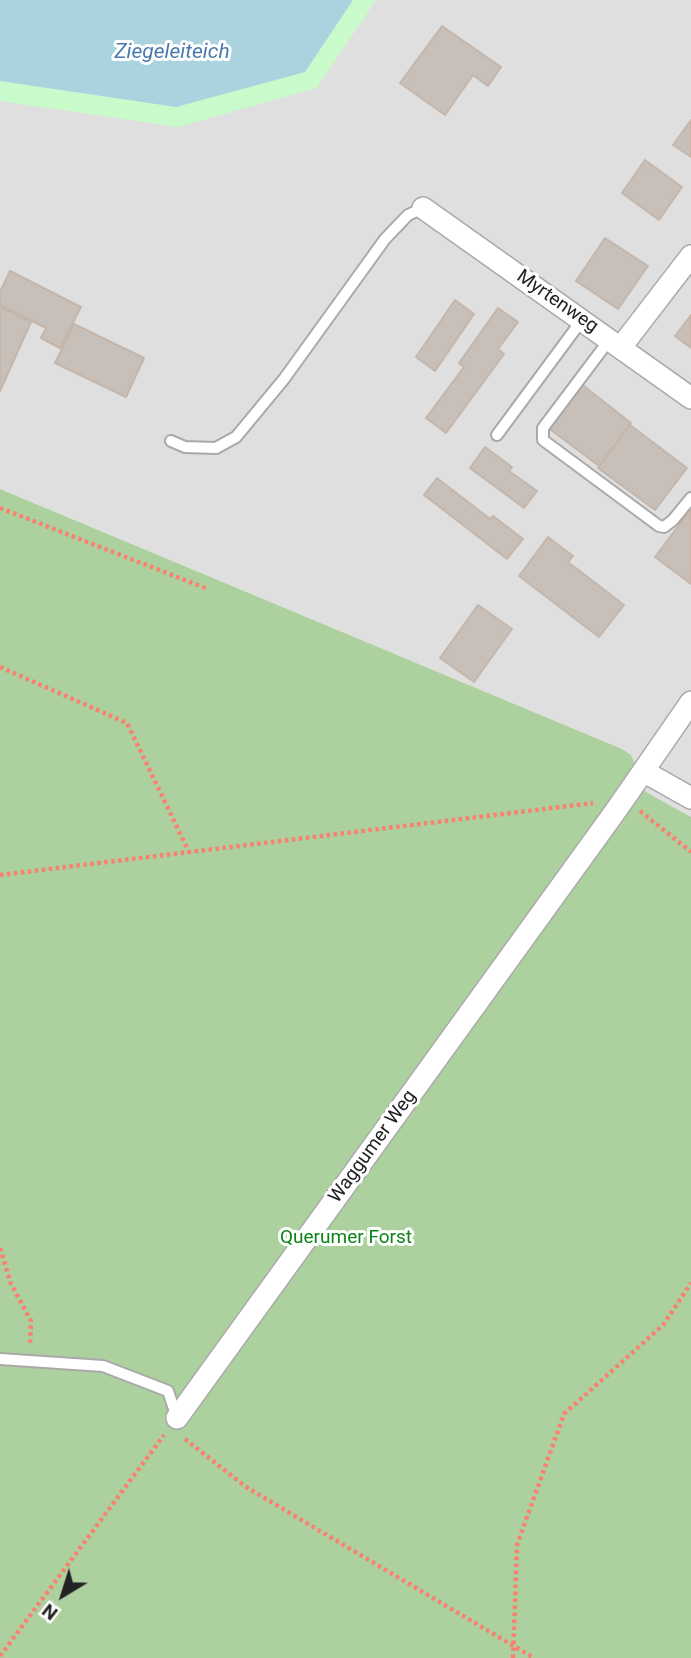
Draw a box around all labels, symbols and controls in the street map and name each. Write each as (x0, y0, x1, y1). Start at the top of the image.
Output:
water label: Ziegeleiteich (114, 40, 230, 66)
street label: Myrtenweg (512, 266, 602, 338)
street label: Waggumer Weg (324, 1086, 422, 1208)
park label: Querumer Forst (280, 1227, 412, 1249)
north arrow (28, 1560, 98, 1630)
text: N (37, 1599, 62, 1625)

